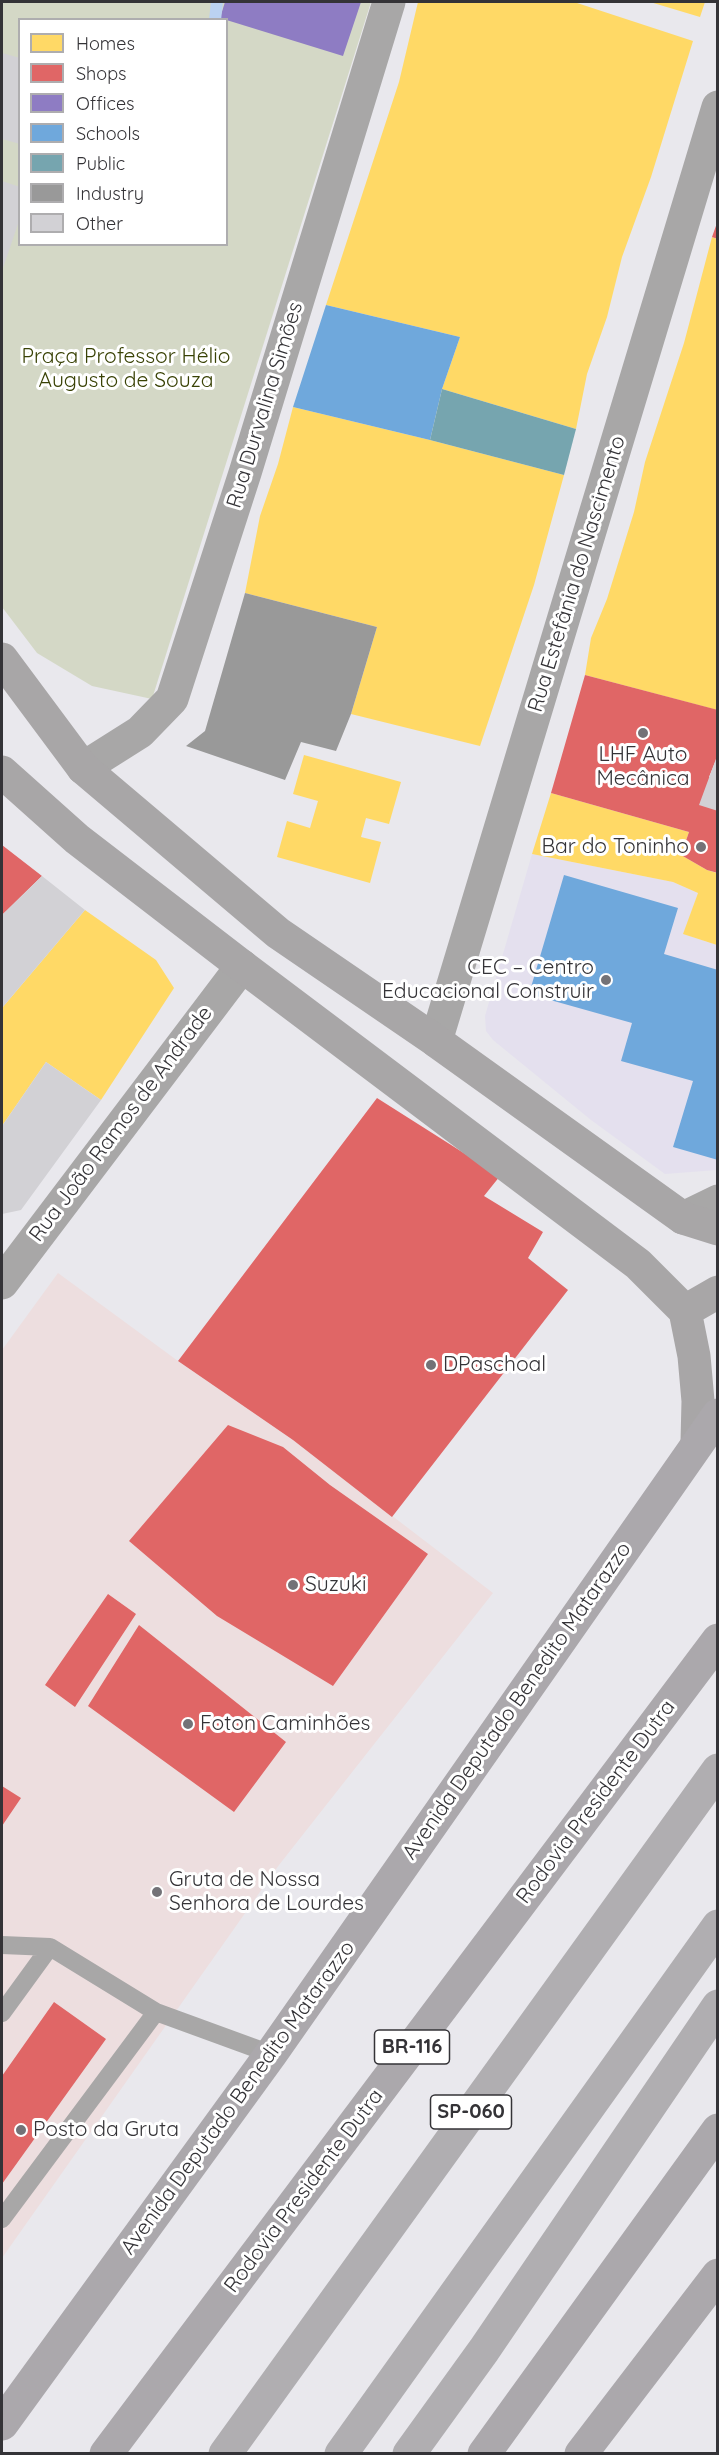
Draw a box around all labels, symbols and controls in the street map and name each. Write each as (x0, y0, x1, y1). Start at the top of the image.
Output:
legend (18, 18, 228, 246)
text: Homes (76, 32, 135, 55)
text: Shops (76, 62, 127, 85)
text: Offices (76, 92, 135, 115)
text: Schools (76, 122, 140, 145)
text: Public (76, 152, 125, 175)
text: Industry (76, 182, 144, 205)
text: Other (76, 212, 123, 235)
street label: Rua Durvalina Simões (222, 299, 308, 511)
park label: Praça Professor Hélio Augusto de Souza (21, 344, 231, 394)
street label: Rua Estefânia do Nascimento (523, 433, 631, 715)
marker: LHF Auto Mecânica (636, 726, 650, 740)
place label: LHF Auto Mecânica (596, 742, 690, 792)
place label: Bar do Toninho (541, 834, 689, 860)
marker: Bar do Toninho (694, 840, 708, 854)
place label: CEC – Centro Educacional Construir (382, 955, 594, 1005)
marker: CEC – Centro Educacional Construir (599, 973, 613, 987)
street label: Rua João Ramos de Andrade (24, 1001, 218, 1247)
place label: DPaschoal (443, 1352, 546, 1378)
marker: DPaschoal (424, 1358, 438, 1372)
street label: Avenida Deputado Benedito Matarazzo (397, 1537, 637, 1865)
place label: Suzuki (305, 1572, 366, 1598)
marker: Suzuki (286, 1578, 300, 1592)
street label: Rodovia Presidente Dutra (511, 1695, 681, 1909)
place label: Foton Caminhões (200, 1711, 370, 1737)
marker: Foton Caminhões (181, 1717, 195, 1731)
place label: Gruta de Nossa Senhora de Lourdes (169, 1867, 364, 1917)
marker: Gruta de Nossa Senhora de Lourdes (150, 1885, 164, 1899)
street label: Avenida Deputado Benedito Matarazzo (116, 1936, 360, 2260)
road number: BR-116 (374, 2030, 450, 2064)
street label: Rodovia Presidente Dutra (219, 2084, 389, 2298)
road number: SP-060 (430, 2095, 512, 2129)
place label: Posto da Gruta (33, 2117, 179, 2143)
marker: Posto da Gruta (14, 2123, 28, 2137)

